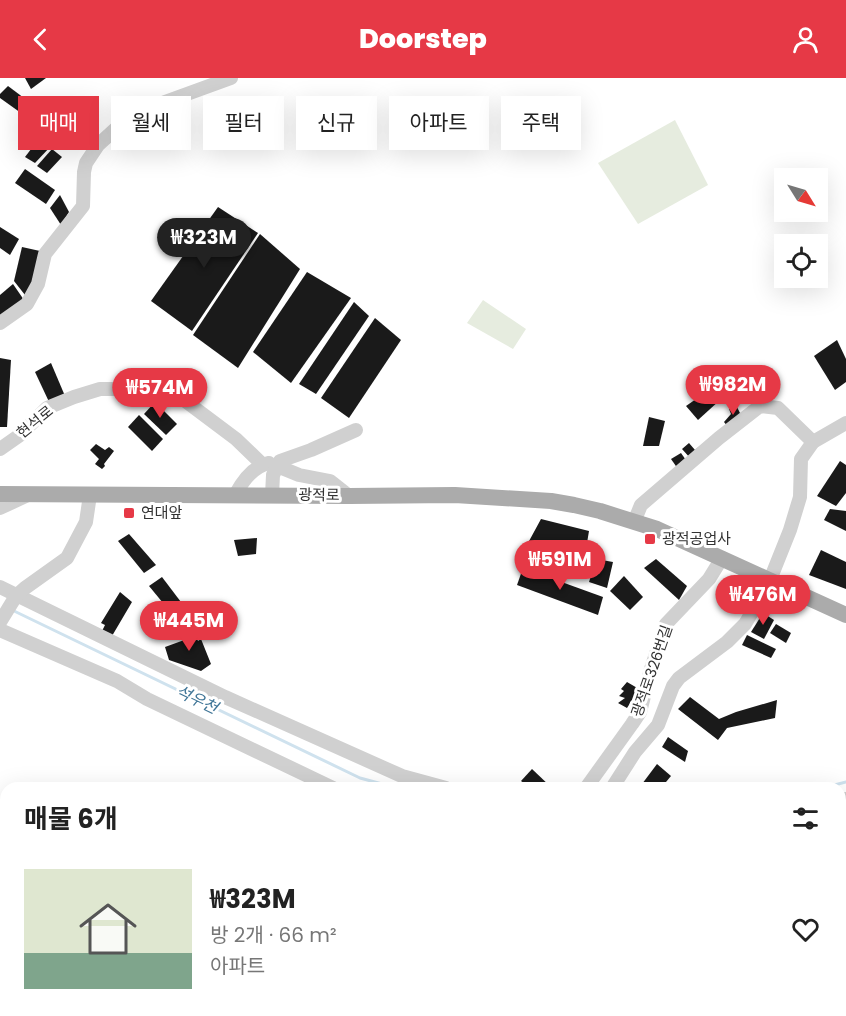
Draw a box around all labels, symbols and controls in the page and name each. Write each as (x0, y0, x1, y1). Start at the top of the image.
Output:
text: Doorstep (359, 20, 487, 57)
icon: back (24, 23, 57, 56)
icon: person (789, 23, 822, 56)
chip: 매매 (18, 96, 99, 150)
chip: 월세 (111, 96, 191, 150)
chip: 필터 (203, 96, 284, 150)
chip: 신규 (296, 96, 377, 150)
chip: 아파트 (389, 96, 489, 150)
chip: 주택 (501, 96, 581, 150)
north arrow (774, 168, 828, 222)
map controls (774, 168, 828, 288)
pin: ₩323M (162, 218, 246, 269)
text: ₩323M (171, 223, 237, 251)
button: locate (774, 234, 828, 288)
pin: ₩982M (691, 365, 775, 416)
pin: ₩574M (118, 368, 202, 419)
text: ₩982M (700, 370, 766, 398)
text: ₩574M (126, 373, 194, 401)
street label: 현석로 (12, 400, 57, 443)
street label: 광적로 (298, 484, 340, 505)
place label: 연대앞 (141, 502, 183, 523)
marker: 연대앞 (122, 506, 136, 520)
place label: 광적공업사 (662, 528, 731, 549)
marker: 광적공업사 (643, 532, 657, 546)
pin: ₩591M (518, 540, 602, 591)
text: ₩591M (529, 545, 591, 573)
pin: ₩476M (721, 575, 805, 626)
text: ₩476M (729, 580, 797, 608)
pin: ₩445M (147, 601, 231, 652)
text: ₩445M (154, 606, 224, 634)
street label: 광적로326번길 (626, 622, 677, 720)
water label: 석우천 (172, 679, 224, 720)
text: 매물 6개 (24, 801, 118, 837)
icon: filters (789, 802, 822, 835)
text: ₩323M (210, 881, 296, 917)
icon: home (72, 893, 144, 965)
icon: heart (789, 913, 822, 946)
text: 방 2개 · 66 m² (210, 921, 337, 949)
text: 아파트 (210, 952, 265, 980)

